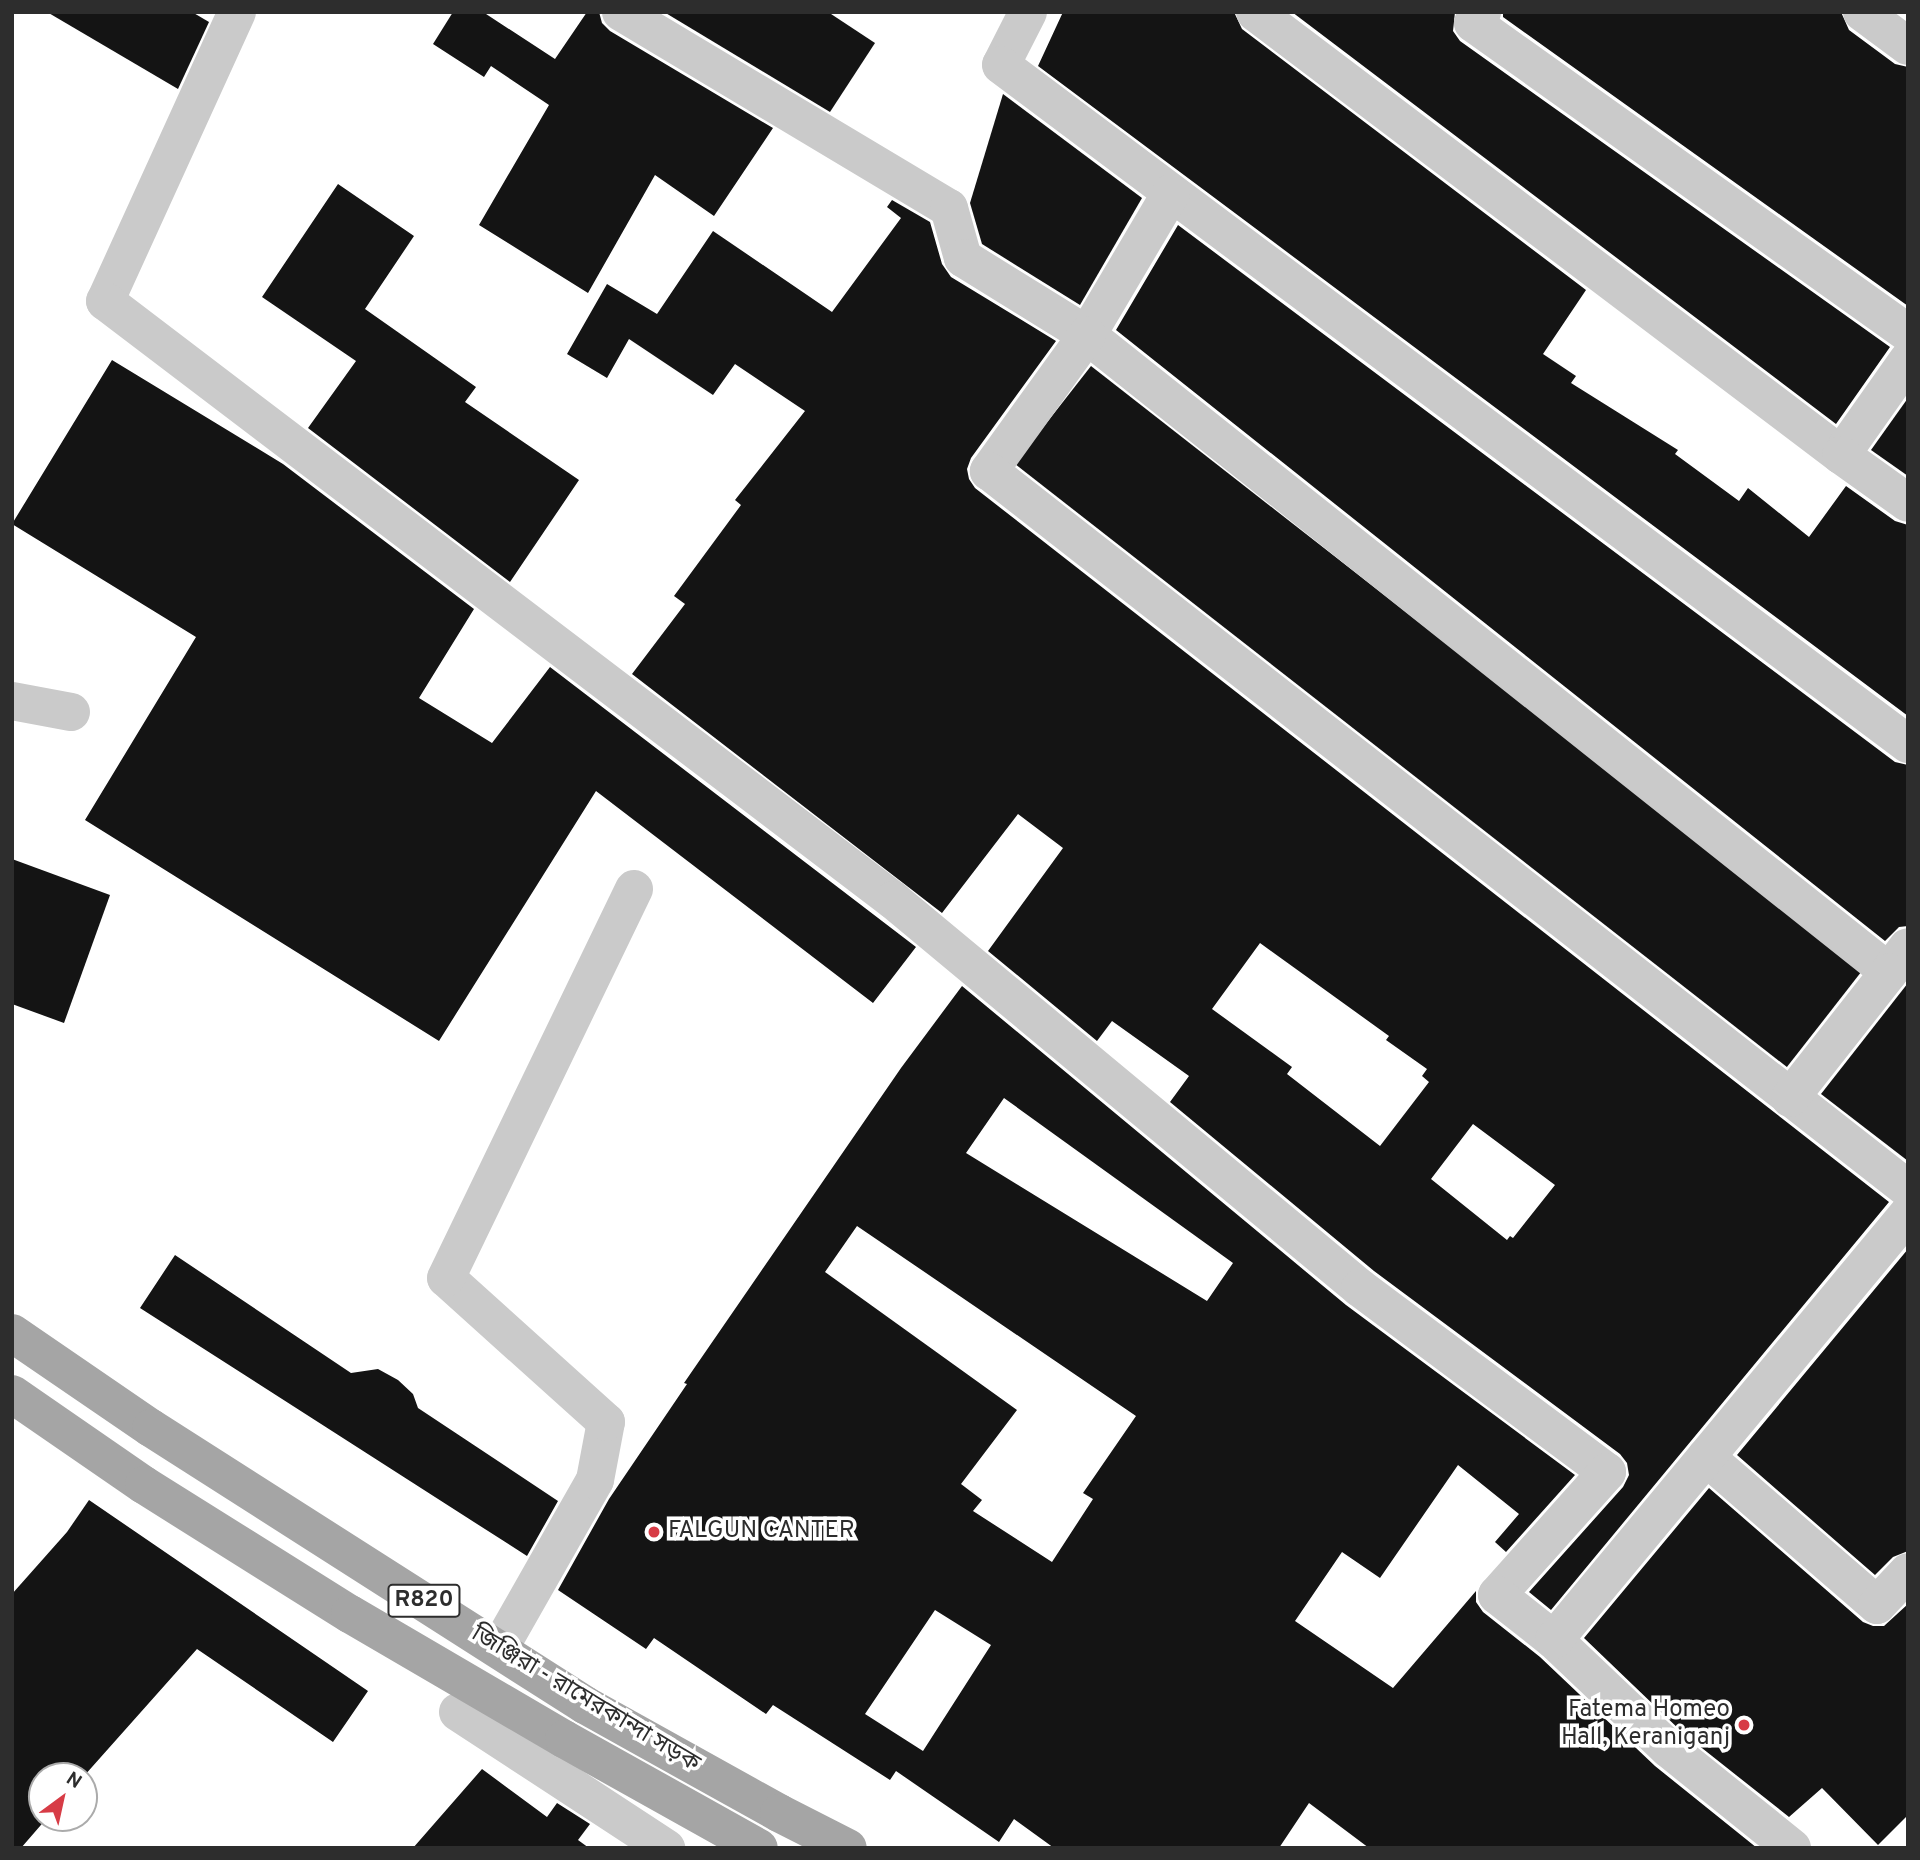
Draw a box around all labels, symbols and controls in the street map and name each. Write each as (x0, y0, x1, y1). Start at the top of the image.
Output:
place label: FALGUN CANTER (668, 1518, 855, 1546)
marker: FALGUN CANTER (646, 1524, 662, 1540)
road number: R820 (387, 1582, 461, 1620)
street label: জিঞ্জিরা - রামেরকান্দা সড়ক (466, 1620, 704, 1780)
place label: Fatema Homeo Hall, Keraniganj (1561, 1697, 1730, 1753)
marker: Fatema Homeo Hall, Keraniganj (1736, 1717, 1752, 1733)
north arrow (28, 1762, 98, 1832)
text: N (61, 1767, 86, 1795)

